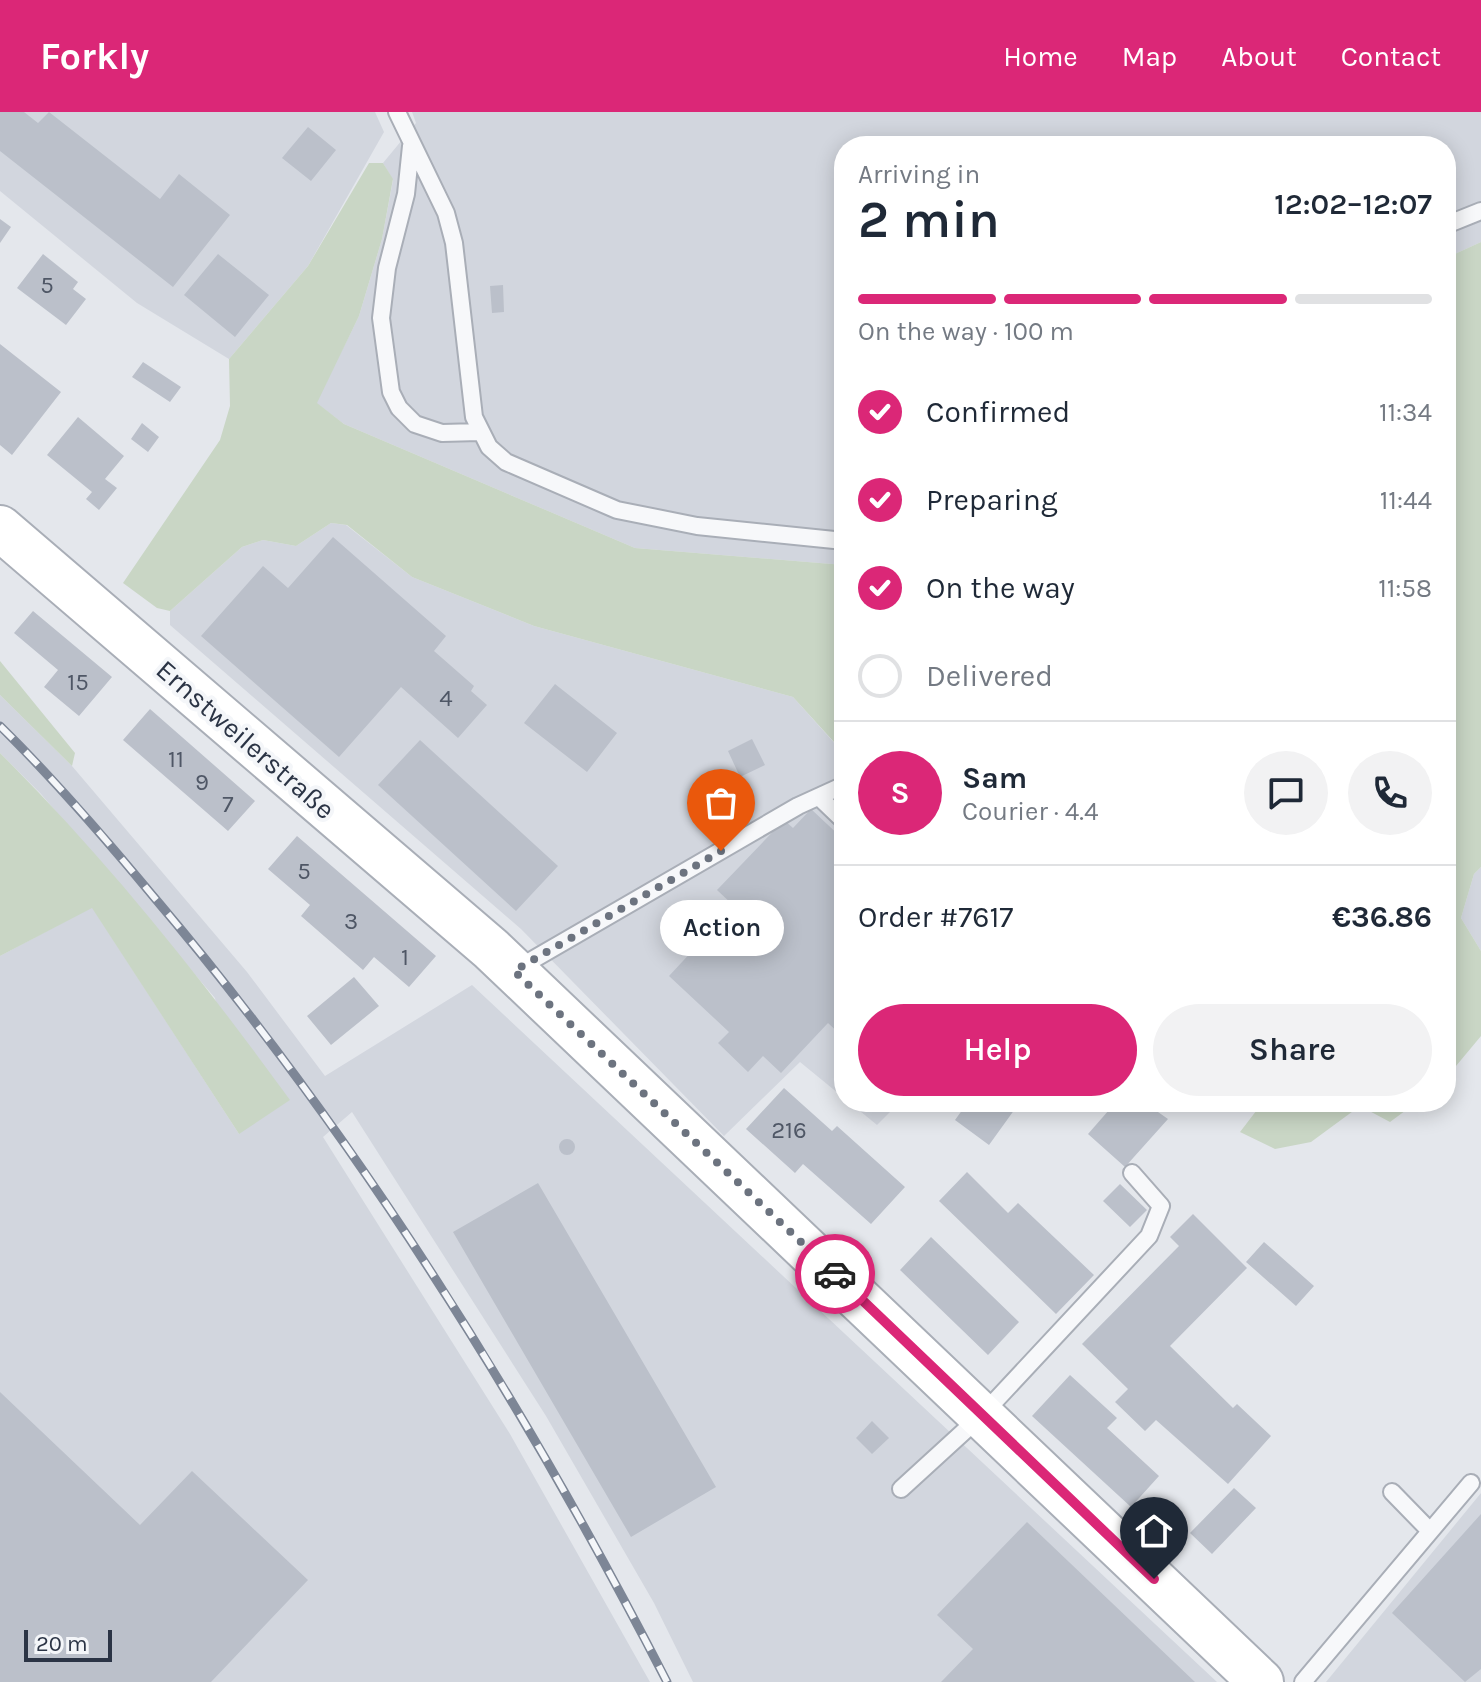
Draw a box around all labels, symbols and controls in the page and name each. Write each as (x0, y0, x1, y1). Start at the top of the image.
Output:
text: Forkly (40, 34, 149, 79)
text: Home (1003, 40, 1078, 73)
text: Map (1122, 40, 1177, 73)
text: About (1221, 40, 1297, 73)
text: Contact (1341, 40, 1441, 73)
text: Arriving in (858, 159, 980, 190)
text: 12:02–12:07 (1274, 186, 1432, 222)
text: 2 min (858, 189, 1000, 250)
house number: 5 (40, 271, 54, 299)
text: On the way · 100 m (858, 316, 1074, 347)
icon: check (858, 390, 902, 434)
text: Confirmed (926, 394, 1070, 430)
text: 11:34 (1379, 397, 1432, 428)
icon: check (858, 478, 902, 522)
text: Preparing (926, 482, 1058, 518)
text: 11:44 (1380, 485, 1432, 516)
icon: check (858, 566, 902, 610)
text: On the way (926, 570, 1075, 606)
text: 11:58 (1378, 573, 1432, 604)
street label: Ernstweilerstraße (150, 653, 342, 826)
text: Delivered (926, 658, 1053, 694)
house number: 15 (67, 668, 89, 696)
house number: 4 (439, 684, 453, 712)
house number: 11 (168, 745, 184, 773)
button: chat (1244, 751, 1328, 835)
button: phone (1348, 751, 1432, 835)
text: Sam (962, 760, 1027, 796)
house number: 9 (195, 768, 209, 796)
pin (687, 769, 755, 851)
text: S (890, 775, 910, 811)
icon: bag (699, 781, 743, 825)
house number: 7 (222, 790, 234, 818)
text: Courier · 4.4 (962, 796, 1098, 827)
house number: 5 (297, 857, 311, 885)
callout: Action (659, 899, 783, 955)
text: Order #7617 (858, 899, 1013, 935)
text: €36.86 (1332, 899, 1432, 935)
house number: 3 (344, 907, 358, 935)
text: Action (683, 912, 761, 943)
house number: 1 (401, 943, 409, 971)
button: Help (858, 1004, 1137, 1096)
button: Share (1153, 1004, 1432, 1096)
house number: 216 (771, 1116, 807, 1144)
courier (795, 1234, 875, 1314)
icon: car (813, 1252, 857, 1296)
pin (1120, 1497, 1188, 1579)
icon: home (1132, 1509, 1176, 1553)
scale bar (24, 1626, 112, 1662)
text: 20 m (36, 1631, 88, 1657)

